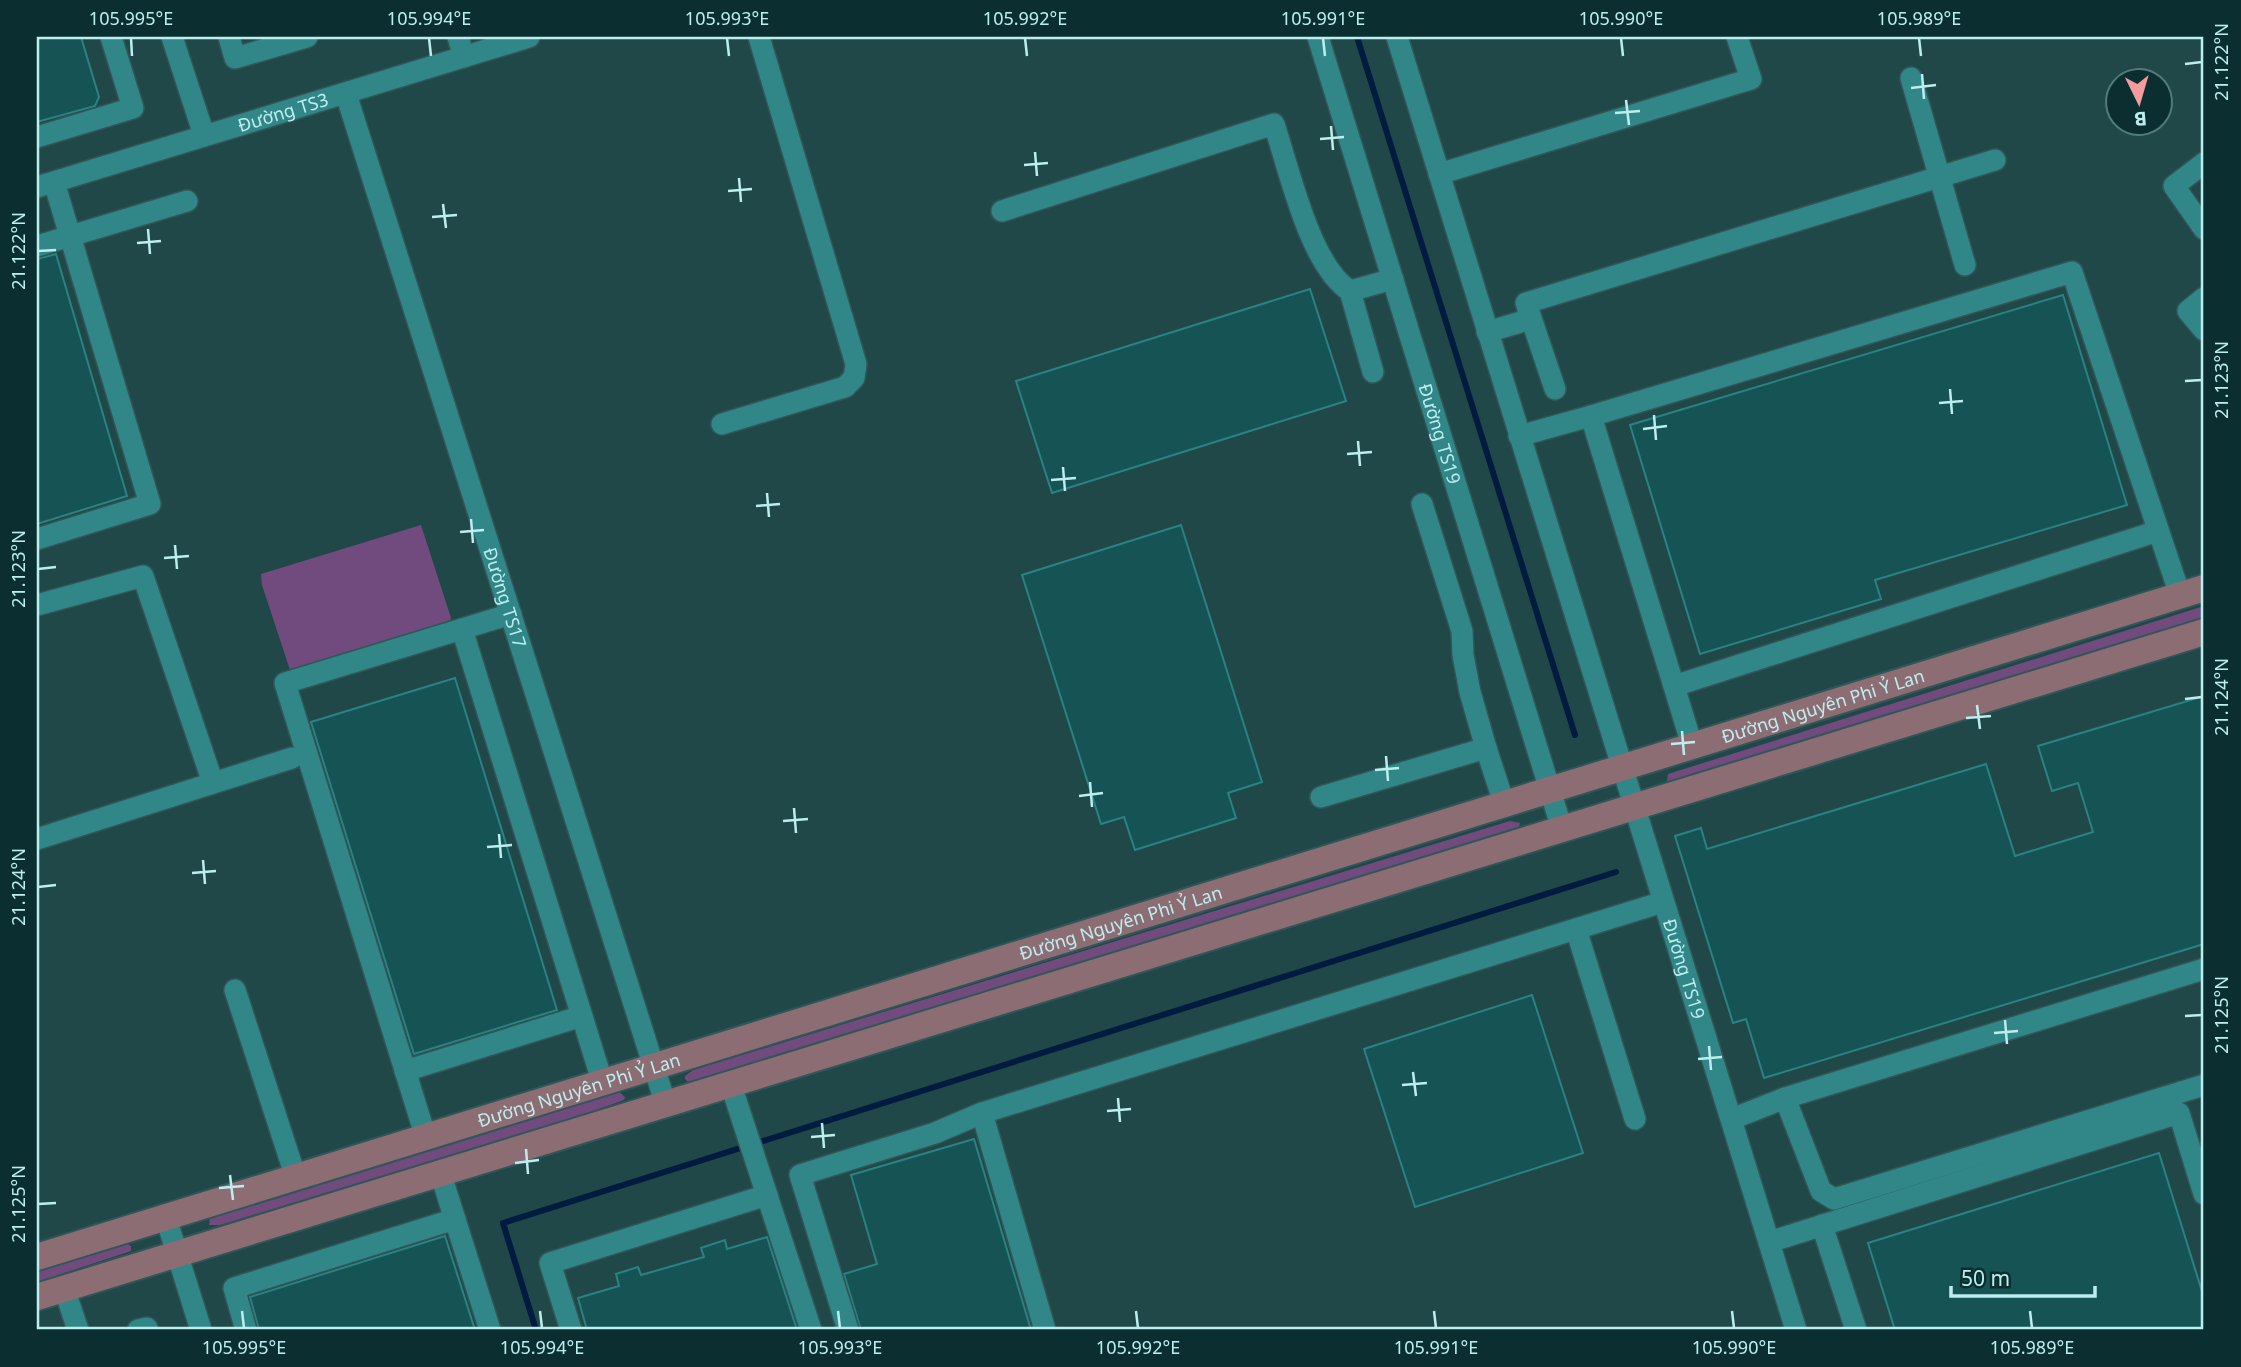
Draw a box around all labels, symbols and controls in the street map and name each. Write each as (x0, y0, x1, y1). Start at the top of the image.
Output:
text: 105.995°E (89, 6, 173, 30)
text: 105.994°E (387, 6, 471, 30)
text: 105.993°E (685, 6, 769, 30)
text: 105.992°E (983, 6, 1067, 30)
text: 105.991°E (1281, 6, 1365, 30)
text: 105.990°E (1579, 6, 1663, 30)
text: 105.989°E (1877, 6, 1961, 30)
text: 21.122°N (2209, 23, 2233, 101)
north arrow (2104, 66, 2174, 136)
street label: Đường TS3 (235, 87, 331, 137)
text: B (2133, 105, 2148, 132)
text: 21.122°N (6, 212, 30, 290)
text: 21.123°N (2209, 341, 2233, 419)
street label: Đường TS19 (1413, 380, 1467, 487)
text: 21.123°N (6, 530, 30, 608)
street label: Đường TS17 (478, 544, 532, 650)
text: 21.124°N (2209, 658, 2233, 736)
street label: Đường Nguyên Phi Ỷ Lan (1718, 663, 1927, 748)
text: 21.124°N (6, 848, 30, 926)
street label: Đường Nguyên Phi Ỷ Lan (1016, 880, 1225, 965)
street label: Đường TS19 (1658, 916, 1711, 1022)
text: 21.125°N (2209, 976, 2233, 1054)
street label: Đường Nguyên Phi Ỷ Lan (474, 1047, 683, 1132)
text: 21.125°N (6, 1165, 30, 1243)
scale bar (1951, 1255, 2094, 1299)
text: 50 m (1961, 1264, 2010, 1292)
text: 105.995°E (202, 1335, 286, 1359)
text: 105.994°E (500, 1335, 584, 1359)
text: 105.993°E (798, 1335, 882, 1359)
text: 105.992°E (1096, 1335, 1180, 1359)
text: 105.991°E (1394, 1335, 1478, 1359)
text: 105.990°E (1692, 1335, 1776, 1359)
text: 105.989°E (1990, 1335, 2074, 1359)

